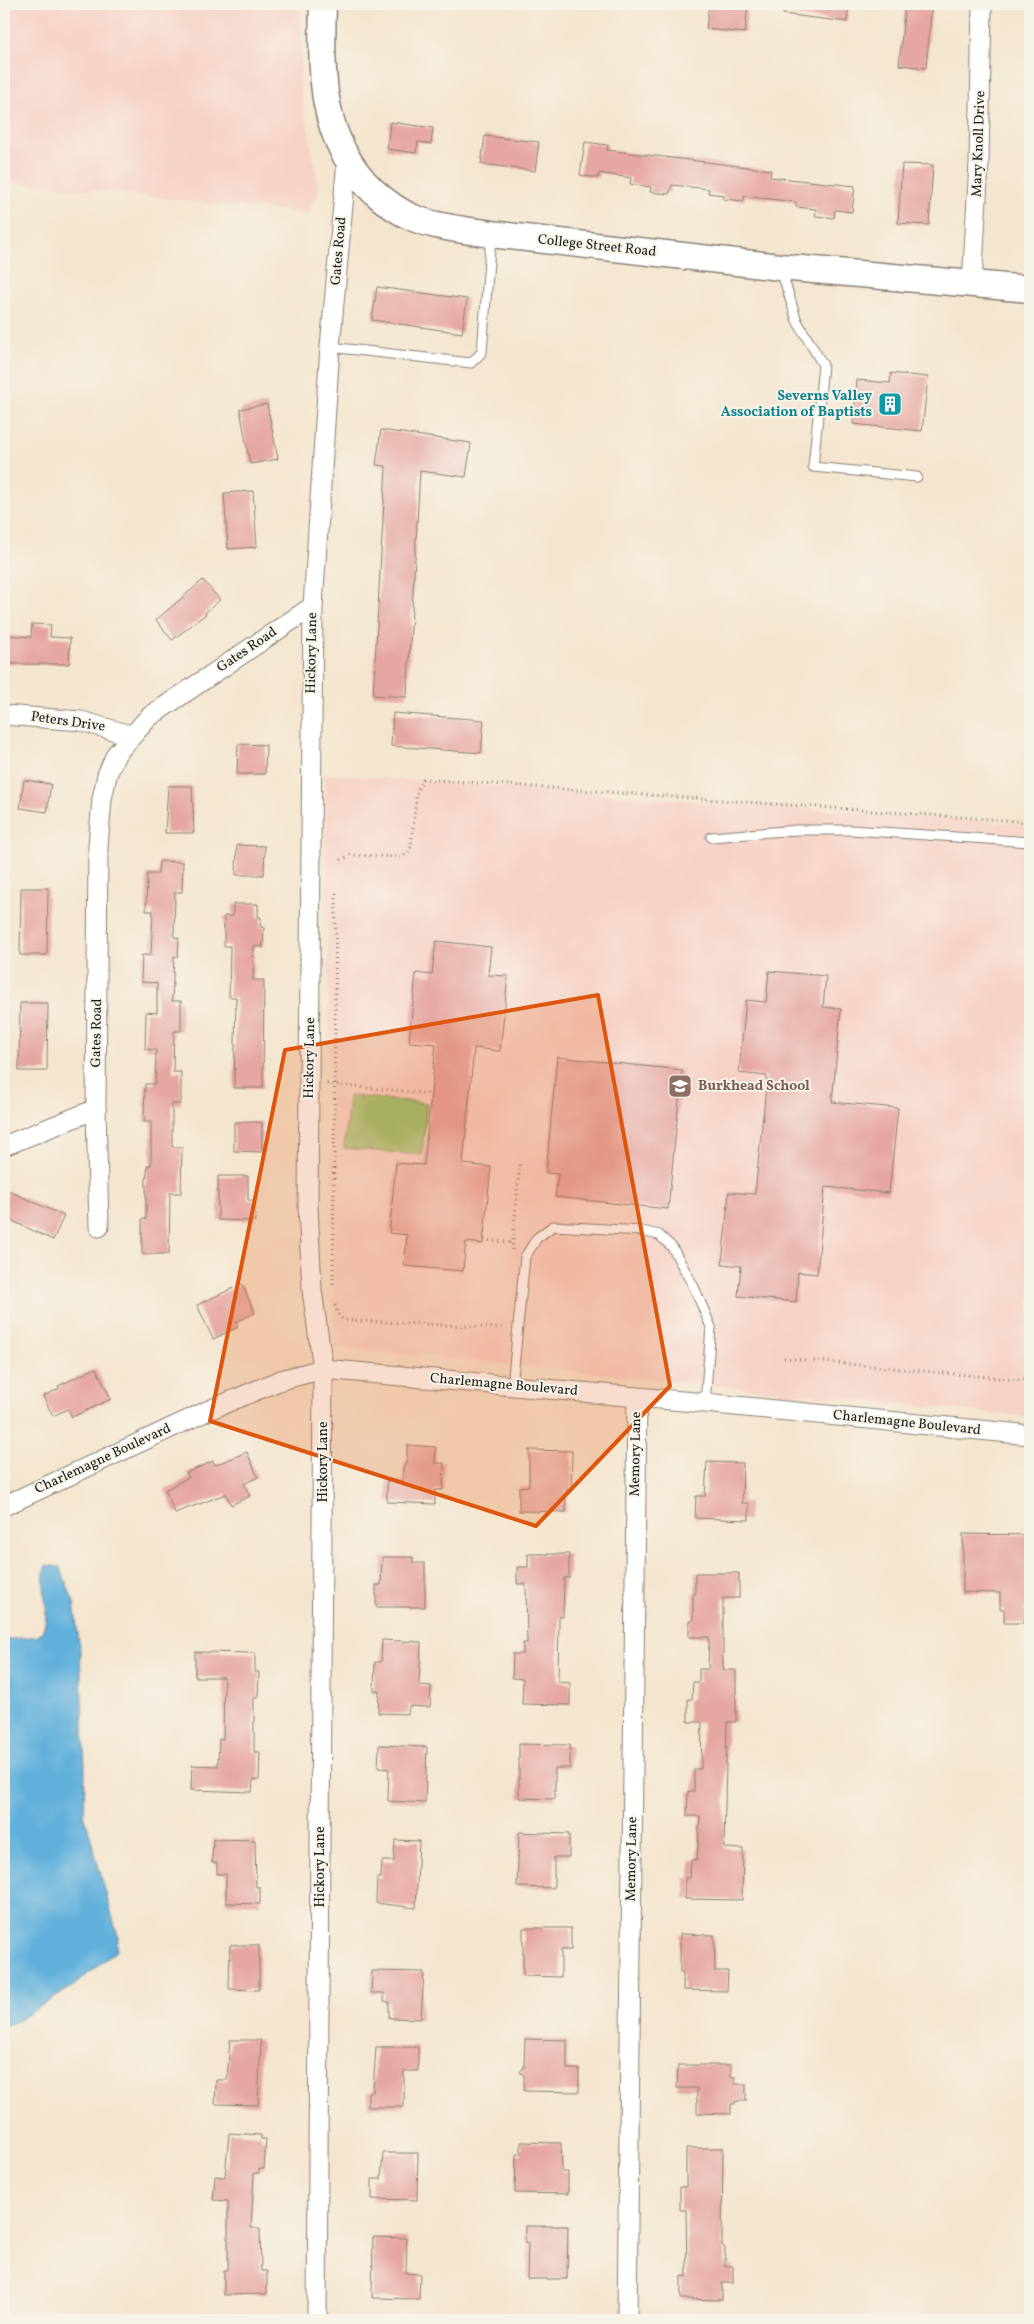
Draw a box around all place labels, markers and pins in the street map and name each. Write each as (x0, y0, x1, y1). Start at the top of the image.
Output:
place label: Severns Valley Association of Baptists (721, 387, 872, 422)
building icon: Severns Valley Association of Baptists (877, 391, 903, 417)
school or university icon: Burkhead School (667, 1073, 693, 1099)
place label: Burkhead School (698, 1077, 810, 1096)

